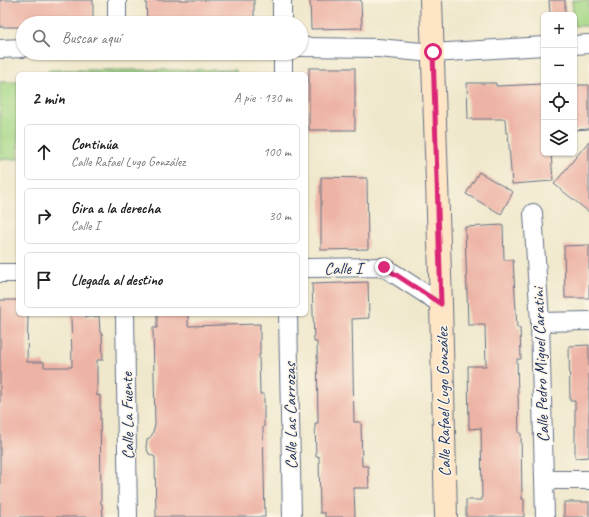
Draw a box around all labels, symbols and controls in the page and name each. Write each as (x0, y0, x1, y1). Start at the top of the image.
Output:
map controls (541, 12, 577, 156)
button: + (541, 12, 577, 48)
search box (16, 16, 308, 60)
icon: search (30, 27, 52, 49)
text: Buscar aquí (62, 29, 121, 48)
route start (424, 43, 442, 61)
button: − (541, 48, 577, 84)
button: locate (541, 84, 577, 120)
text: 2 min (32, 88, 65, 109)
text: A pie · 130 m (234, 90, 292, 106)
button: layers (541, 120, 577, 156)
text: Continúa (71, 135, 118, 154)
icon: ahead (33, 141, 55, 163)
text: 100 m (263, 144, 291, 160)
text: Calle Rafael Lugo González (71, 154, 185, 170)
text: Gira a la derecha (71, 199, 160, 218)
icon: right (33, 205, 55, 227)
text: 30 m (269, 208, 291, 224)
text: Calle I (71, 218, 100, 234)
street label: Calle I (324, 258, 366, 279)
route end (375, 258, 393, 276)
icon: arrive (33, 269, 55, 291)
text: Llegada al destino (71, 271, 162, 290)
street label: Calle Pedro Miguel Caratini (527, 285, 554, 443)
street label: Calle Rafael Lugo González (432, 325, 455, 477)
street label: Calle Las Carrozas (279, 360, 302, 470)
street label: Calle La Fuente (116, 371, 139, 460)

